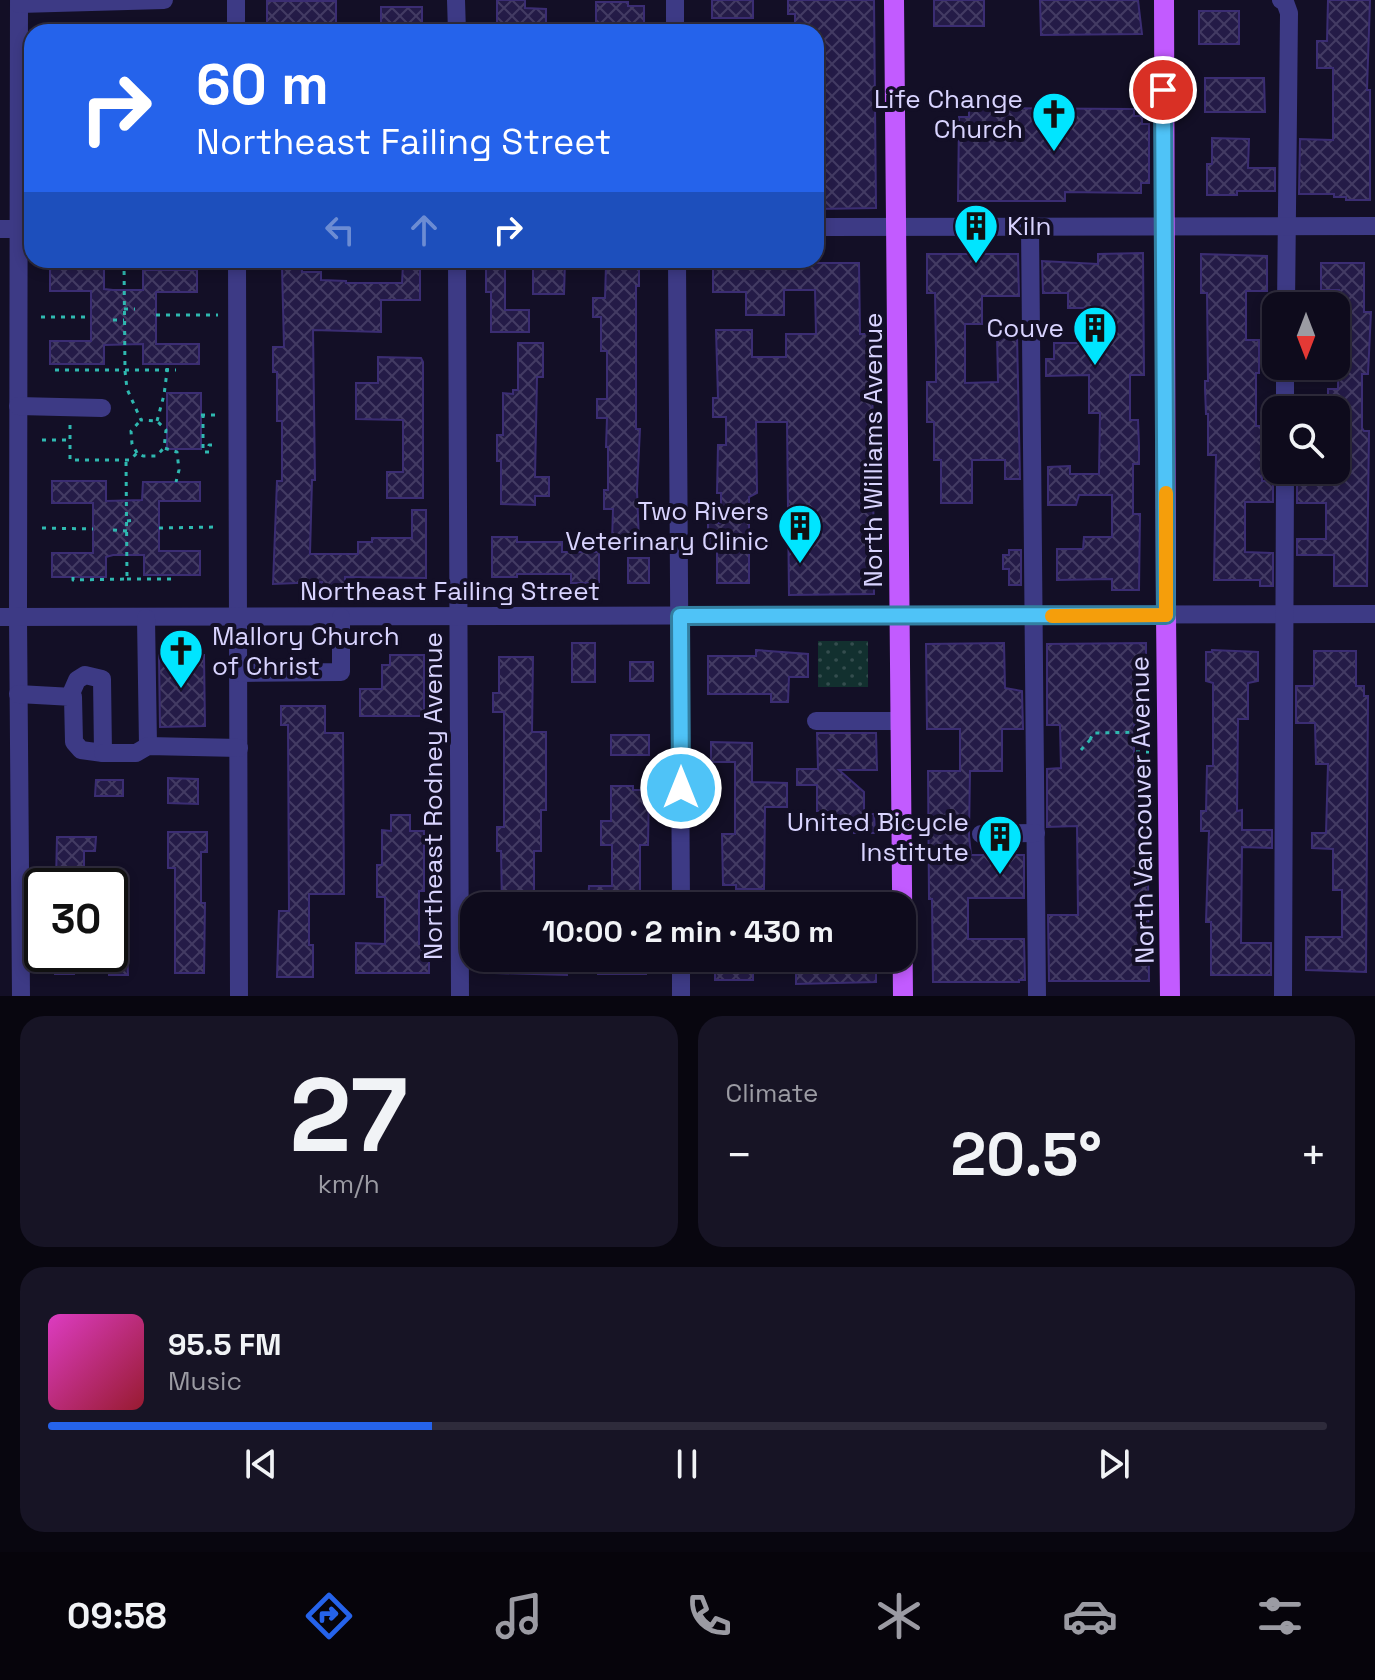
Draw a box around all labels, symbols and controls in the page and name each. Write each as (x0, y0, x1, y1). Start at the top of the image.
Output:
text: 60 m (196, 49, 329, 120)
icon: right (64, 56, 168, 160)
pin (1129, 56, 1197, 124)
icon: arrive (1141, 68, 1185, 112)
place label: Life Change Church (874, 82, 1023, 146)
church icon: Life Change Church (1030, 90, 1078, 153)
text: Northeast Failing Street (196, 119, 611, 165)
building icon: Kiln (952, 202, 1000, 265)
icon: left (318, 208, 362, 252)
icon: ahead (402, 208, 446, 252)
icon: right (486, 208, 530, 252)
place label: Kiln (1007, 209, 1052, 243)
north arrow (1262, 292, 1350, 380)
map controls (1262, 292, 1350, 484)
building icon: Couve (1071, 304, 1119, 367)
place label: Couve (986, 311, 1064, 345)
street label: North Williams Avenue (856, 313, 890, 587)
button: search (1262, 396, 1350, 484)
place label: Two Rivers Veterinary Clinic (565, 494, 769, 558)
building icon: Two Rivers Veterinary Clinic (776, 502, 824, 565)
street label: Northeast Failing Street (300, 574, 600, 608)
place label: Mallory Church of Christ (212, 619, 400, 683)
church icon: Mallory Church of Christ (157, 627, 205, 690)
street label: Northeast Rodney Avenue (416, 632, 450, 960)
street label: North Vancouver Avenue (1122, 656, 1162, 964)
position arrow (639, 746, 723, 830)
place label: United Bicycle Institute (787, 805, 969, 869)
building icon: United Bicycle Institute (976, 813, 1024, 876)
speed limit sign: 30 (24, 868, 128, 972)
text: 10:00 · 2 min · 430 m (542, 912, 834, 951)
text: 27 (290, 1049, 408, 1181)
text: Climate (726, 1076, 818, 1110)
text: 20.5° (951, 1116, 1102, 1193)
text: − (726, 1127, 753, 1183)
text: + (1300, 1127, 1327, 1183)
text: km/h (318, 1167, 380, 1201)
text: 95.5 FM (168, 1325, 282, 1364)
text: Music (168, 1364, 242, 1398)
icon: previous (239, 1442, 283, 1486)
icon: pause (665, 1442, 709, 1486)
icon: next (1092, 1442, 1136, 1486)
icon: directions (301, 1588, 357, 1644)
icon: music (491, 1588, 547, 1644)
icon: phone (681, 1588, 737, 1644)
icon: climate (871, 1588, 927, 1644)
icon: car (1062, 1588, 1118, 1644)
icon: filters (1252, 1588, 1308, 1644)
text: 09:58 (67, 1593, 167, 1639)

